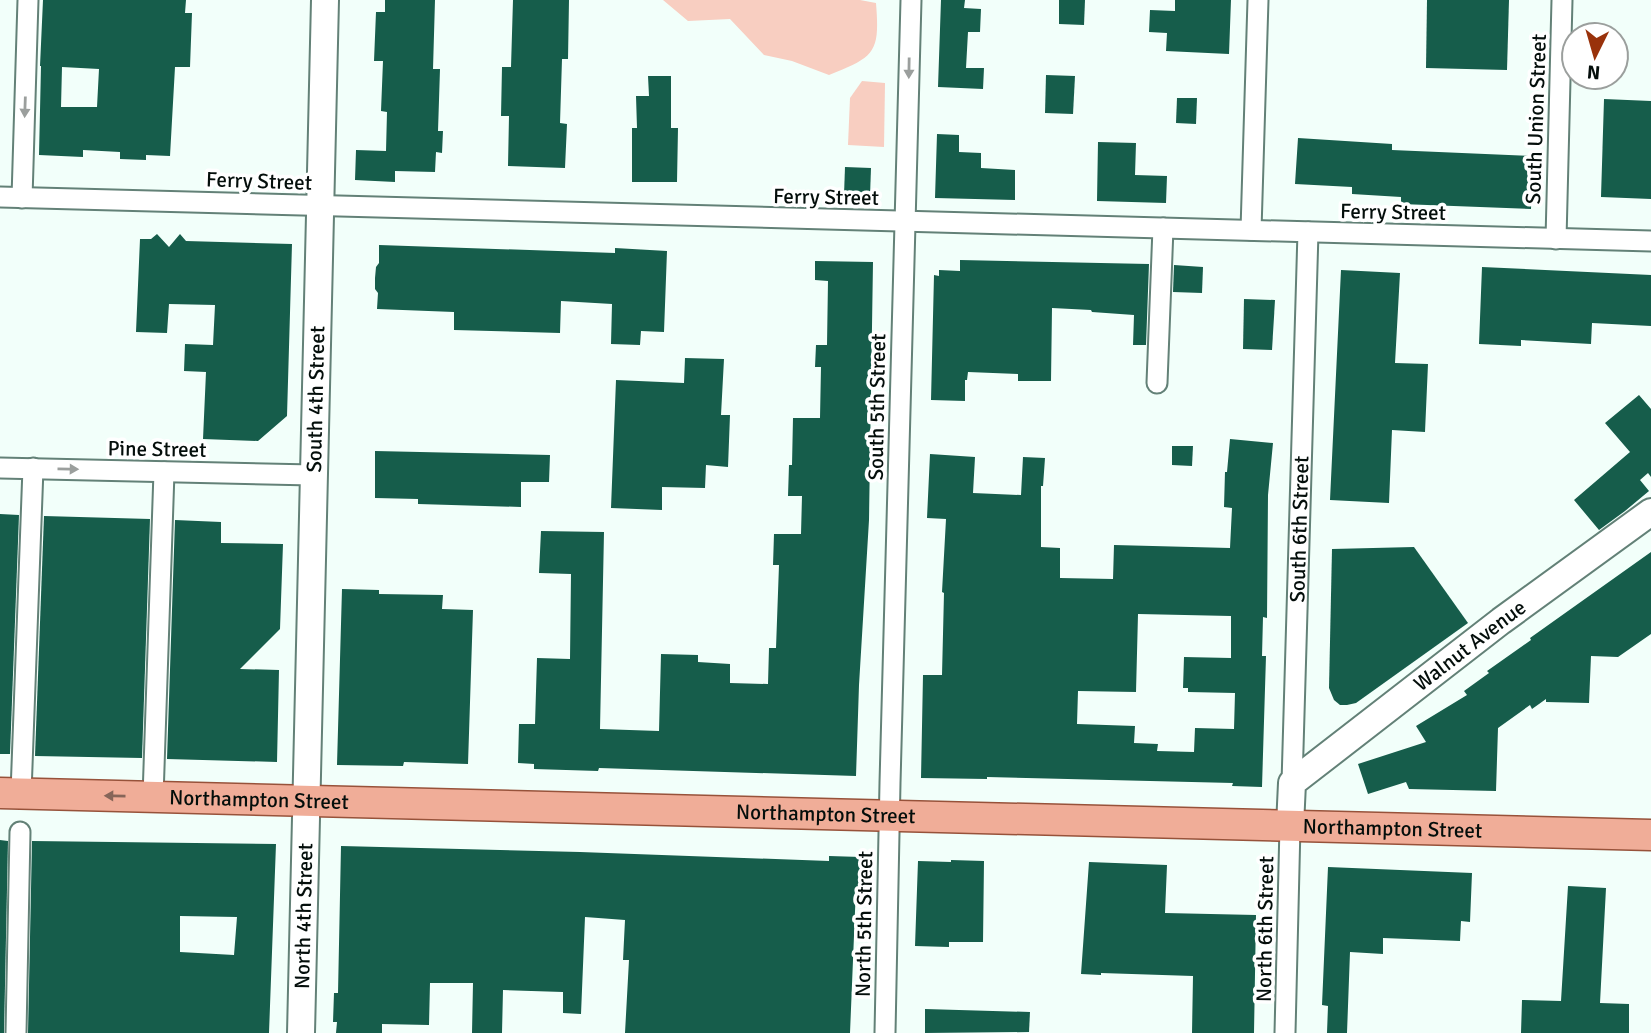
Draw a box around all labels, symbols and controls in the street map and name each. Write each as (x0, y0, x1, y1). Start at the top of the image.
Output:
north arrow (1560, 21, 1630, 91)
street label: South Union Street (1520, 33, 1552, 205)
one-way arrow (903, 57, 914, 79)
text: N (1586, 59, 1601, 84)
one-way arrow (19, 96, 30, 118)
street label: Ferry Street (206, 166, 312, 196)
street label: Ferry Street (773, 183, 879, 211)
street label: Ferry Street (1340, 198, 1446, 226)
street label: South 4th Street (301, 325, 330, 473)
street label: South 5th Street (863, 333, 891, 481)
street label: Pine Street (107, 435, 207, 463)
street label: South 6th Street (1284, 455, 1315, 603)
one-way arrow (57, 464, 79, 475)
street label: Walnut Avenue (1409, 594, 1531, 697)
street label: Northampton Street (169, 784, 349, 815)
one-way arrow (104, 790, 126, 802)
street label: Northampton Street (736, 799, 916, 829)
street label: Northampton Street (1302, 813, 1483, 844)
street label: North 4th Street (289, 843, 318, 989)
street label: North 5th Street (850, 851, 878, 997)
street label: North 6th Street (1251, 856, 1279, 1002)

